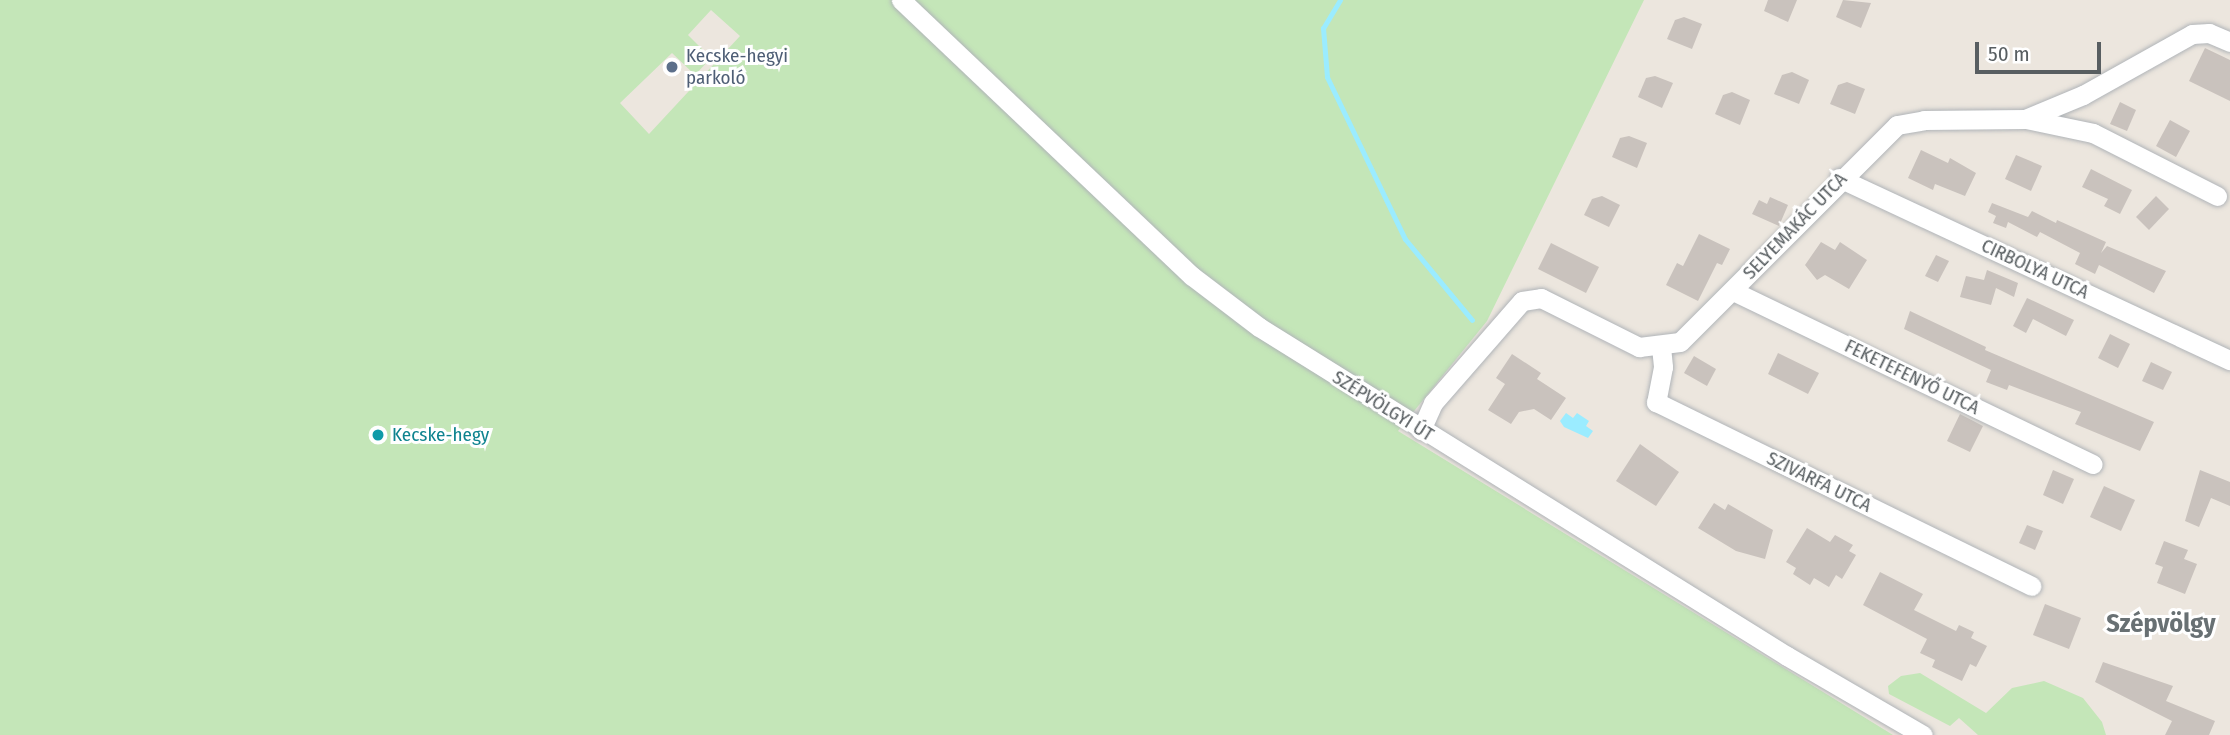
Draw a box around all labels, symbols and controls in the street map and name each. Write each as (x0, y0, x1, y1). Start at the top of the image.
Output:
scale bar (1978, 28, 2104, 72)
text: 50 m (1988, 41, 2030, 67)
place label: Kecske-hegyi parkoló (686, 45, 788, 89)
marker: Kecske-hegyi parkoló (664, 59, 680, 75)
street label: SELYEMAKÁC UTCA (1738, 168, 1852, 284)
street label: CIRBOLYA UTCA (1978, 234, 2092, 304)
street label: FEKETEFENYŐ UTCA (1841, 335, 1983, 419)
street label: SZÉPVÖLGYI ÚT (1328, 366, 1438, 446)
place label: Kecske-hegy (392, 424, 489, 446)
marker: Kecske-hegy (370, 427, 386, 443)
street label: SZIVARFA UTCA (1763, 447, 1875, 517)
district label: Szépvölgy (2106, 608, 2216, 640)

